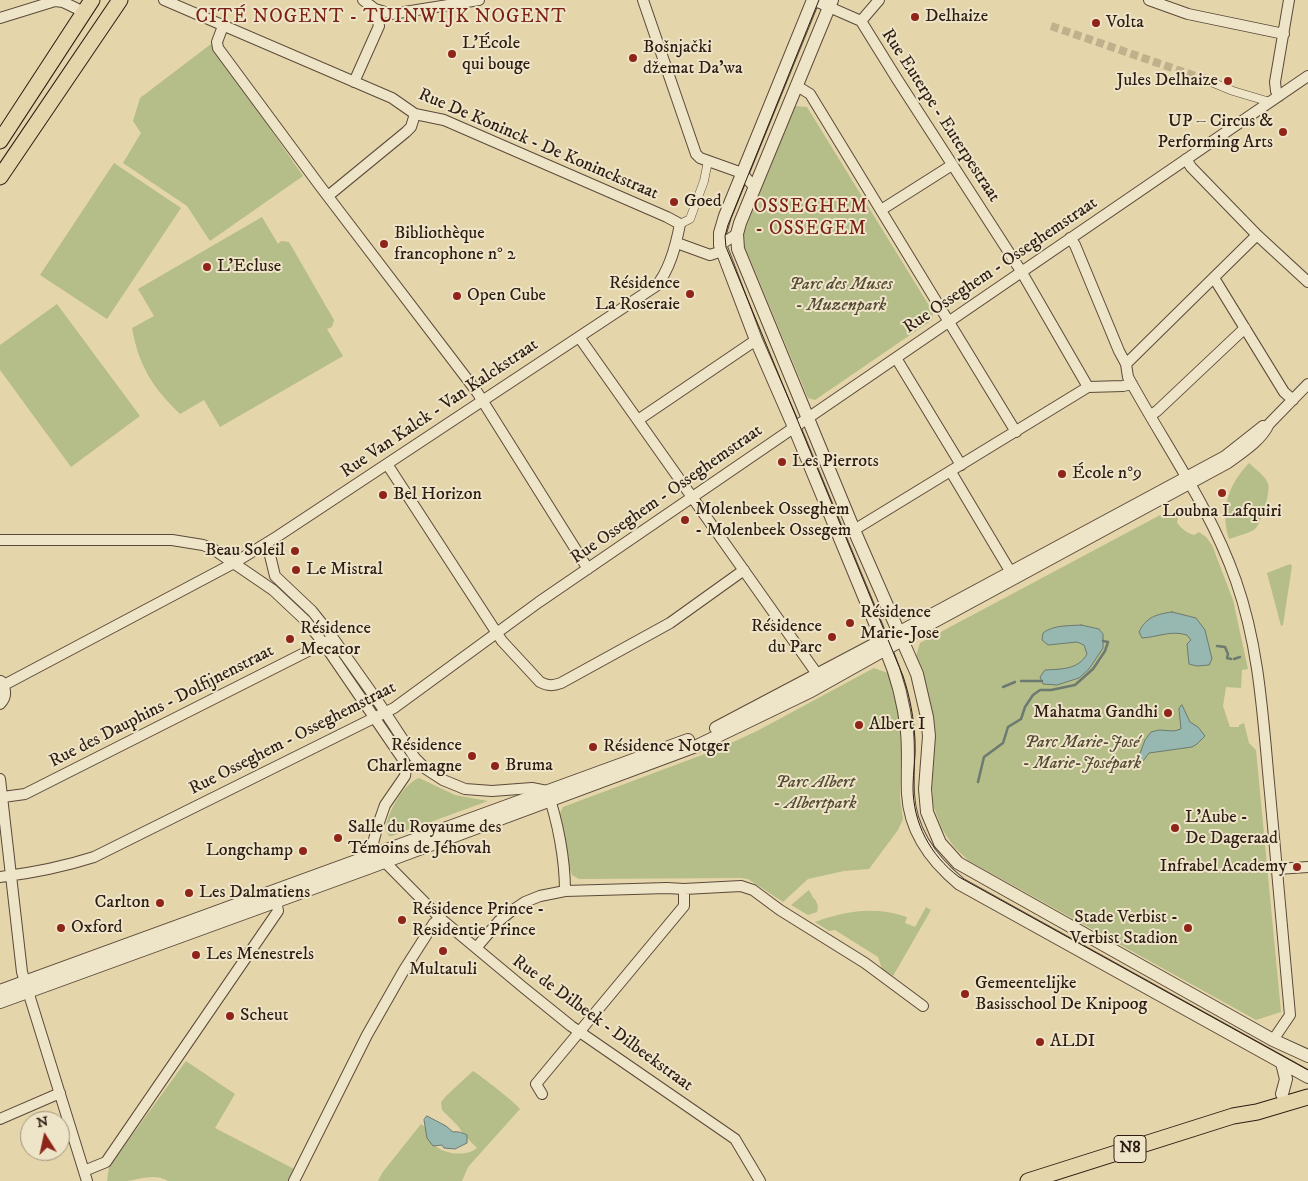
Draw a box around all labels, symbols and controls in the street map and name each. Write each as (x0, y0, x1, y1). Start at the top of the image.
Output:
place label: Delhaize (925, 6, 988, 28)
district label: CITÉ NOGENT - TUINWIJK NOGENT (192, 7, 570, 29)
marker: Delhaize (909, 11, 921, 23)
place label: Volta (1106, 12, 1144, 34)
marker: Volta (1090, 17, 1102, 29)
street label: Rue Euterpe - Euterpestraat (876, 25, 1004, 207)
place label: L'École qui bouge (462, 33, 530, 76)
place label: Bošnjački džemat Da'wa (643, 37, 743, 80)
marker: L'École qui bouge (446, 48, 458, 60)
marker: Bošnjački džemat Da'wa (627, 52, 639, 64)
place label: Jules Delhaize (1117, 70, 1218, 92)
marker: Jules Delhaize (1222, 75, 1234, 87)
street label: Rue De Koninck - De Koninckstraat (415, 85, 661, 205)
place label: UP – Circus & Performing Arts (1157, 111, 1273, 154)
marker: UP – Circus & Performing Arts (1277, 126, 1289, 138)
place label: Goed (684, 191, 722, 213)
street label: Rue Osseghem - Osseghemstraat (900, 193, 1102, 339)
marker: Goed (668, 196, 680, 208)
district label: OSSEGHEM - OSSEGEM (753, 197, 869, 241)
place label: Bibliothèque francophone n° 2 (394, 223, 516, 266)
marker: Bibliothèque francophone n° 2 (378, 238, 390, 250)
place label: L'Ecluse (217, 256, 281, 278)
marker: L'Ecluse (201, 261, 213, 273)
place label: Résidence La Roseraie (595, 273, 680, 316)
park label: Parc des Muses - Muzenpark (789, 274, 893, 316)
place label: Open Cube (467, 285, 546, 307)
marker: Résidence La Roseraie (684, 288, 696, 300)
marker: Open Cube (451, 290, 463, 302)
street label: Rue Van Kalck - Van Kalckstraat (337, 335, 543, 483)
street label: Rue Osseghem - Osseghemstraat (567, 420, 767, 570)
place label: Les Pierrots (792, 451, 879, 473)
marker: Les Pierrots (776, 456, 788, 468)
place label: École n°9 (1072, 463, 1142, 485)
marker: École n°9 (1056, 468, 1068, 480)
place label: Bel Horizon (393, 484, 482, 506)
marker: Loubna Lafquiri (1216, 487, 1228, 499)
marker: Bel Horizon (377, 489, 389, 501)
place label: Molenbeek Osseghem - Molenbeek Ossegem (695, 499, 851, 542)
place label: Loubna Lafquiri (1162, 501, 1282, 523)
marker: Molenbeek Osseghem - Molenbeek Ossegem (679, 514, 691, 526)
place label: Beau Soleil (205, 540, 285, 562)
marker: Beau Soleil (289, 545, 301, 557)
place label: Le Mistral (306, 559, 383, 581)
marker: Le Mistral (290, 564, 302, 576)
place label: Résidence Marie-Jose (860, 602, 939, 644)
place label: Résidence du Parc (751, 616, 822, 659)
marker: Résidence Marie-Jose (844, 617, 856, 629)
place label: Résidence Mecator (300, 618, 371, 660)
marker: Résidence du Parc (826, 631, 838, 643)
marker: Résidence Mecator (284, 633, 296, 645)
street label: Rue des Dauphins - Dolfijnenstraat (46, 641, 278, 773)
street label: Rue Osseghem - Osseghemstraat (186, 677, 400, 801)
place label: Mahatma Gandhi (1033, 702, 1158, 724)
marker: Mahatma Gandhi (1162, 707, 1174, 719)
place label: Albert I (869, 714, 925, 736)
marker: Albert I (853, 719, 865, 731)
park label: Parc Marie-José - Marie-Josépark (1023, 732, 1141, 774)
place label: Résidence Charlemagne (367, 735, 462, 778)
place label: Résidence Notger (603, 736, 730, 758)
marker: Résidence Notger (587, 741, 599, 753)
marker: Résidence Charlemagne (466, 750, 478, 762)
place label: Bruma (505, 755, 553, 777)
marker: Bruma (489, 760, 501, 772)
park label: Parc Albert - Albertpark (774, 772, 856, 814)
place label: L'Aube - De Dageraad (1185, 807, 1278, 850)
place label: Salle du Royaume des Témoins de Jéhovah (348, 817, 501, 860)
marker: L'Aube - De Dageraad (1169, 822, 1181, 834)
marker: Salle du Royaume des Témoins de Jéhovah (332, 832, 344, 844)
place label: Longchamp (206, 840, 293, 862)
marker: Longchamp (297, 845, 309, 857)
place label: Infrabel Academy (1160, 856, 1287, 878)
marker: Infrabel Academy (1291, 861, 1303, 873)
place label: Les Dalmatiens (199, 882, 310, 904)
marker: Les Dalmatiens (183, 887, 195, 899)
place label: Carlton (95, 892, 150, 914)
marker: Carlton (154, 897, 166, 909)
place label: Résidence Prince - Residentie Prince (412, 899, 544, 942)
place label: Stade Verbist - Verbist Stadion (1070, 907, 1178, 950)
marker: Résidence Prince - Residentie Prince (396, 914, 408, 926)
place label: Oxford (71, 917, 123, 939)
marker: Oxford (55, 922, 67, 934)
marker: Stade Verbist - Verbist Stadion (1182, 922, 1194, 934)
place label: Les Menestrels (206, 944, 314, 966)
marker: Multatuli (437, 945, 449, 957)
marker: Les Menestrels (190, 949, 202, 961)
street label: Rue de Dilbeek - Dilbeekstraat (507, 951, 697, 1097)
place label: Multatuli (409, 959, 477, 981)
place label: Gemeentelijke Basisschool De Knipoog (975, 973, 1147, 1016)
marker: Gemeentelijke Basisschool De Knipoog (959, 988, 971, 1000)
place label: Scheut (240, 1005, 288, 1027)
marker: Scheut (224, 1010, 236, 1022)
place label: ALDI (1050, 1031, 1095, 1053)
marker: ALDI (1034, 1036, 1046, 1048)
north arrow (20, 1111, 70, 1161)
text: N (35, 1112, 50, 1132)
road number: N8 (1114, 1136, 1146, 1162)

